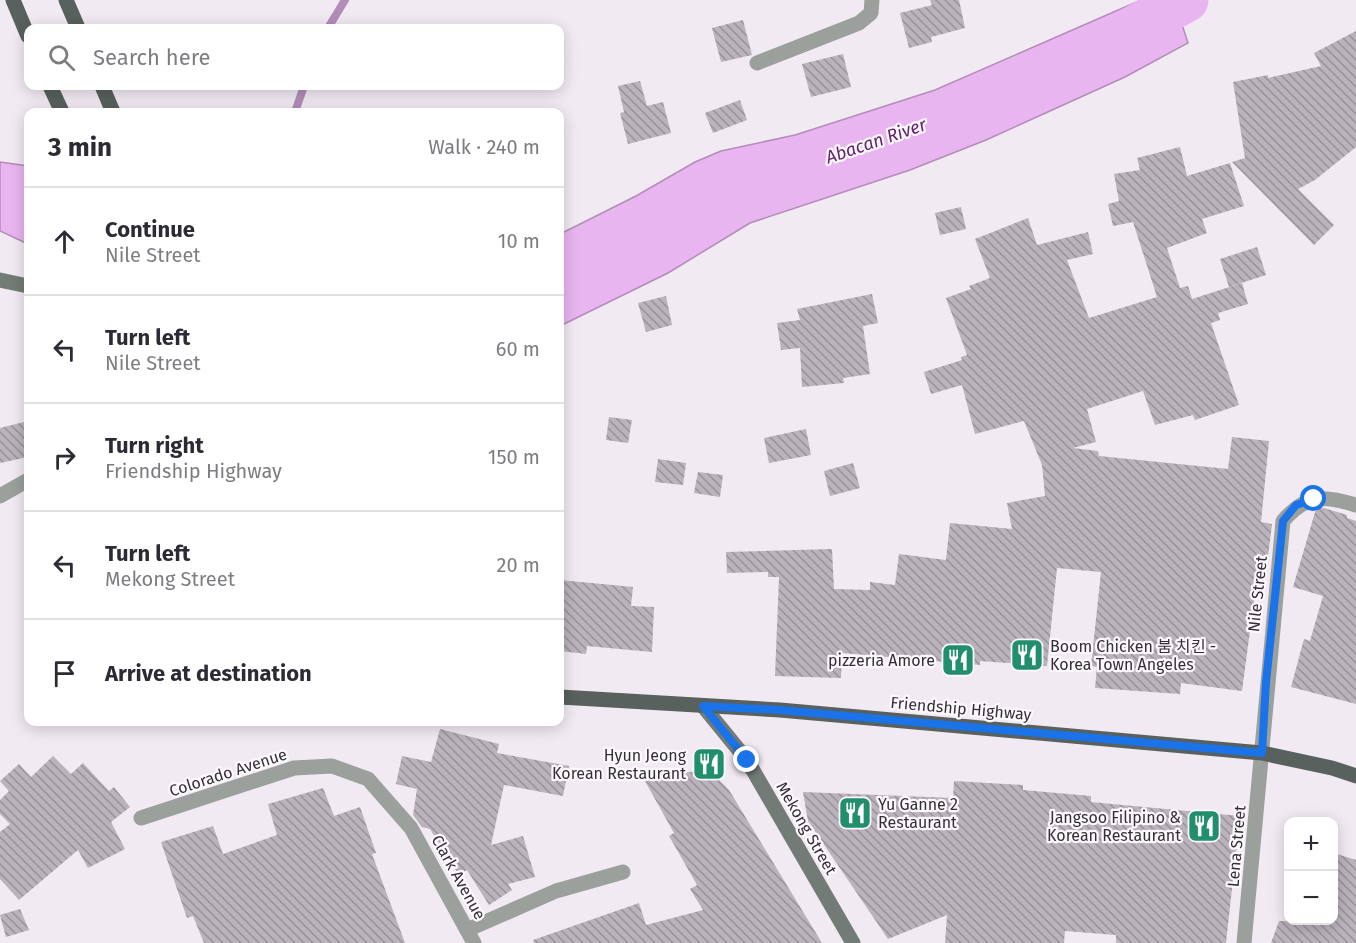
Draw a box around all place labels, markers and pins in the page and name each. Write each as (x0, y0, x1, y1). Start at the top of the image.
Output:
restaurant icon: Boom Chicken 붐 치킨 - Korea Town Angeles (1009, 637, 1045, 673)
place label: Boom Chicken 붐 치킨 - Korea Town Angeles (1050, 637, 1216, 674)
restaurant icon: pizzeria Amore (940, 642, 976, 678)
place label: pizzeria Amore (828, 651, 935, 670)
place label: Hyun Jeong Korean Restaurant (552, 746, 687, 783)
restaurant icon: Hyun Jeong Korean Restaurant (691, 746, 727, 782)
restaurant icon: Yu Ganne 2 Restaurant (837, 795, 873, 831)
place label: Yu Ganne 2 Restaurant (878, 795, 958, 832)
place label: Jangsoo Filipino & Korean Restaurant (1047, 808, 1181, 845)
restaurant icon: Jangsoo Filipino & Korean Restaurant (1186, 808, 1222, 844)

